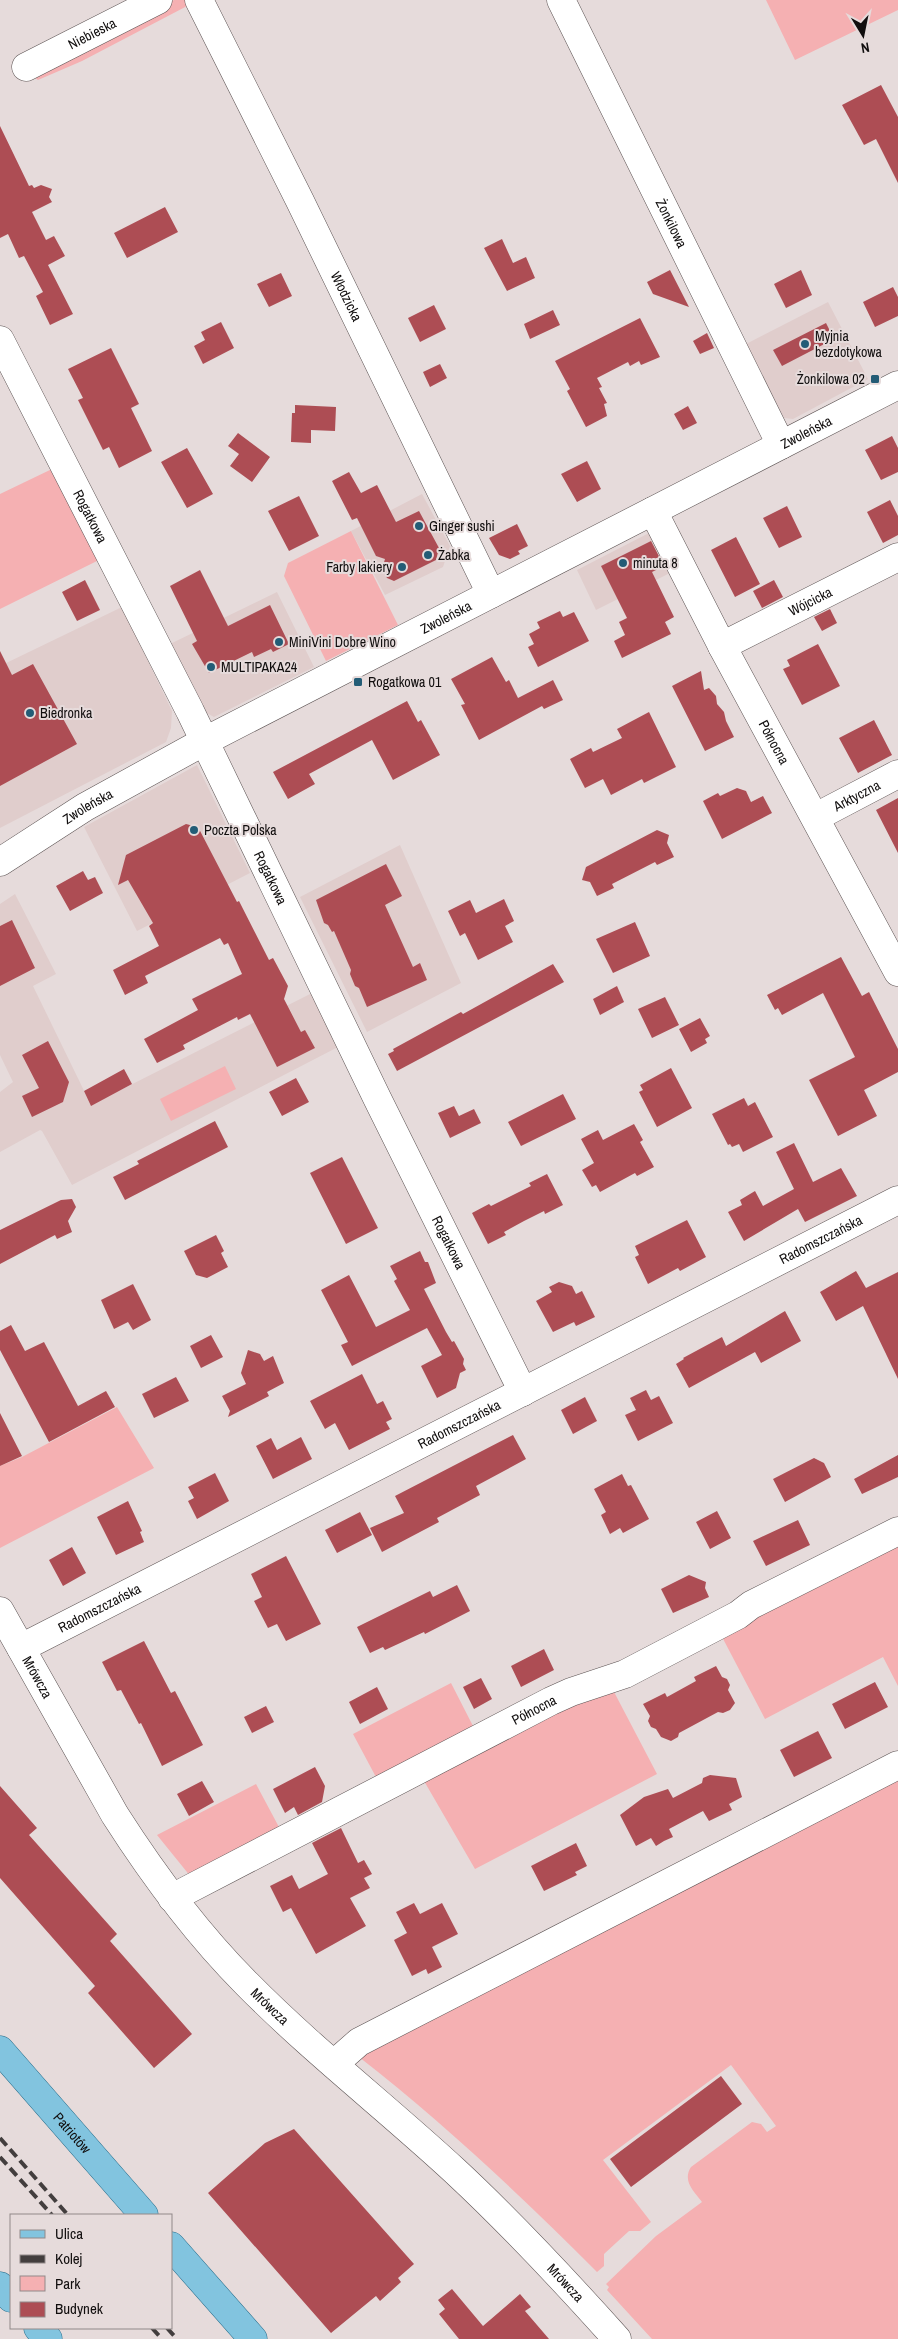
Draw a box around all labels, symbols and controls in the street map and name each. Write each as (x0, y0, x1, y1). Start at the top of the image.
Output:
north arrow (838, 10, 888, 60)
street label: Niebieska (65, 13, 120, 53)
text: N (860, 38, 871, 57)
street label: Żonkilowa (652, 196, 691, 251)
street label: Włodzicka (327, 269, 366, 325)
place label: Myjnia bezdotykowa (815, 327, 883, 361)
marker: Myjnia bezdotykowa (799, 338, 811, 350)
place label: Żonkilowa 02 (797, 370, 865, 388)
marker: Żonkilowa 02 (869, 373, 881, 385)
street label: Zwoleńska (778, 411, 835, 453)
street label: Rogatkowa (69, 487, 112, 546)
place label: Ginger sushi (429, 517, 495, 535)
marker: Ginger sushi (413, 520, 425, 532)
place label: Żabka (438, 546, 471, 564)
marker: Żabka (422, 549, 434, 561)
place label: minuta 8 (633, 554, 678, 572)
marker: minuta 8 (617, 557, 629, 569)
place label: Farby lakiery (326, 558, 392, 576)
marker: Farby lakiery (396, 561, 408, 573)
street label: Wójcicka (786, 583, 836, 620)
street label: Zwoleńska (417, 596, 475, 638)
place label: MiniVini Dobre Wino (289, 633, 396, 651)
marker: MiniVini Dobre Wino (273, 636, 285, 648)
place label: MULTIPAKA24 (221, 658, 298, 676)
marker: MULTIPAKA24 (205, 661, 217, 673)
place label: Rogatkowa 01 (368, 673, 442, 691)
marker: Rogatkowa 01 (352, 676, 364, 688)
place label: Biedronka (40, 704, 93, 722)
marker: Biedronka (24, 707, 36, 719)
street label: Północna (755, 717, 794, 768)
street label: Arktyczna (829, 776, 884, 816)
street label: Zwoleńska (59, 784, 116, 828)
place label: Poczta Polska (204, 821, 277, 839)
marker: Poczta Polska (188, 824, 200, 836)
street label: Rogatkowa (250, 848, 291, 908)
street label: Radomszczańska (776, 1211, 866, 1268)
street label: Rogatkowa (428, 1213, 470, 1273)
street label: Radomszczańska (415, 1395, 504, 1453)
street label: Radomszczańska (55, 1579, 144, 1637)
street label: Mrówcza (18, 1653, 57, 1702)
street label: Północna (509, 1691, 560, 1729)
street label: Mrówcza (247, 1984, 293, 2029)
street label: Patriotów (50, 2109, 96, 2158)
legend (10, 2214, 172, 2329)
text: Ulica (55, 2223, 83, 2244)
text: Kolej (55, 2248, 82, 2269)
street label: Mrówcza (543, 2260, 588, 2306)
text: Park (55, 2273, 81, 2294)
text: Budynek (55, 2298, 104, 2319)

